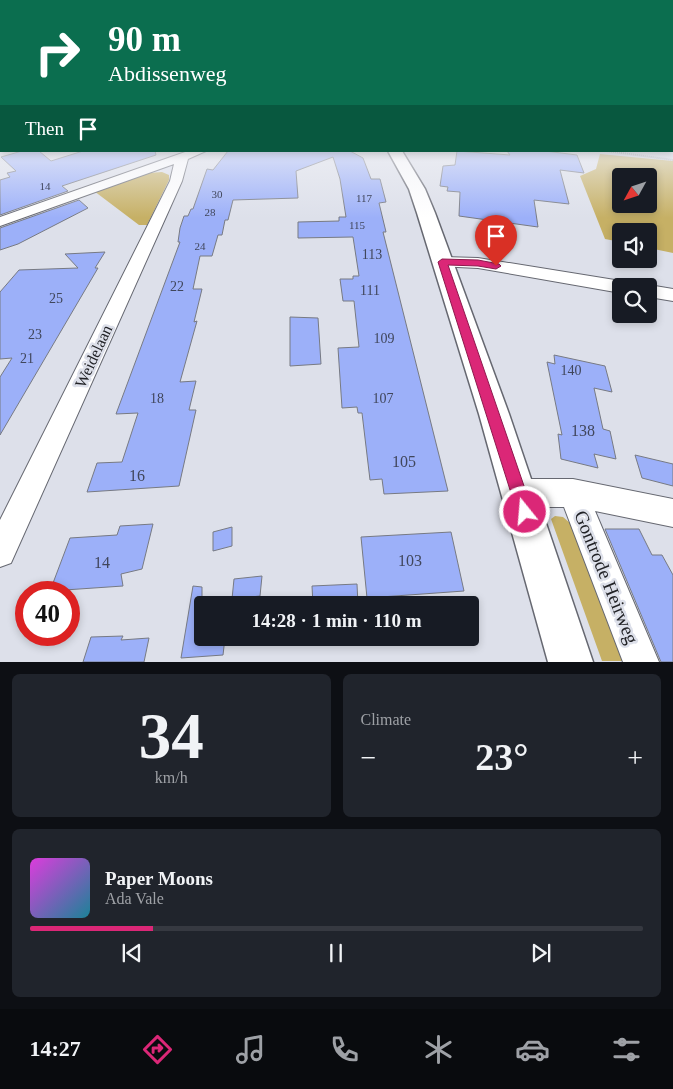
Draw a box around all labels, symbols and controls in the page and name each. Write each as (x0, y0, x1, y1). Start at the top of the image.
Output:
icon: right (25, 20, 90, 85)
text: 90 m (108, 20, 181, 59)
text: Abdissenweg (108, 61, 227, 86)
icon: arrive (74, 115, 102, 143)
text: Then (25, 118, 64, 139)
north arrow (612, 168, 658, 212)
map controls (612, 168, 657, 323)
house number: 14 (40, 180, 51, 192)
house number: 30 (212, 188, 223, 200)
house number: 117 (356, 192, 373, 204)
house number: 28 (205, 206, 216, 218)
pin (475, 215, 517, 266)
house number: 115 (349, 219, 366, 231)
icon: arrive (482, 222, 510, 250)
button: sound (612, 223, 657, 268)
house number: 24 (195, 240, 206, 252)
house number: 113 (362, 247, 382, 262)
button: search (612, 278, 657, 323)
house number: 22 (170, 279, 184, 294)
house number: 111 (360, 283, 380, 298)
house number: 25 (49, 291, 63, 306)
street label: Weidelaan (72, 322, 115, 390)
house number: 23 (28, 327, 42, 342)
house number: 109 (374, 331, 395, 346)
house number: 21 (20, 351, 34, 366)
house number: 140 (561, 363, 582, 378)
house number: 18 (150, 391, 164, 406)
house number: 107 (373, 391, 394, 406)
house number: 138 (571, 422, 595, 439)
house number: 105 (392, 453, 416, 470)
house number: 16 (129, 467, 145, 484)
position arrow (498, 485, 550, 537)
street label: Gontrode Heirweg (570, 507, 643, 647)
house number: 103 (398, 552, 422, 569)
house number: 14 (94, 554, 110, 571)
speed limit sign: 40 (15, 581, 80, 646)
text: 14:28 · 1 min · 110 m (252, 610, 421, 631)
text: 34 (139, 700, 204, 772)
text: Climate (361, 711, 411, 728)
text: 23° (475, 736, 528, 778)
text: − (361, 742, 376, 773)
text: + (627, 742, 643, 773)
text: km/h (155, 769, 188, 786)
text: Paper Moons (105, 868, 213, 889)
text: Ada Vale (105, 890, 164, 907)
icon: previous (118, 939, 146, 967)
icon: pause (322, 939, 350, 967)
icon: next (527, 939, 555, 967)
icon: directions (140, 1032, 175, 1067)
icon: music (233, 1032, 268, 1067)
icon: phone (327, 1032, 362, 1067)
icon: climate (421, 1032, 456, 1067)
icon: car (515, 1032, 550, 1067)
icon: filters (609, 1032, 644, 1067)
text: 14:27 (29, 1036, 81, 1061)

